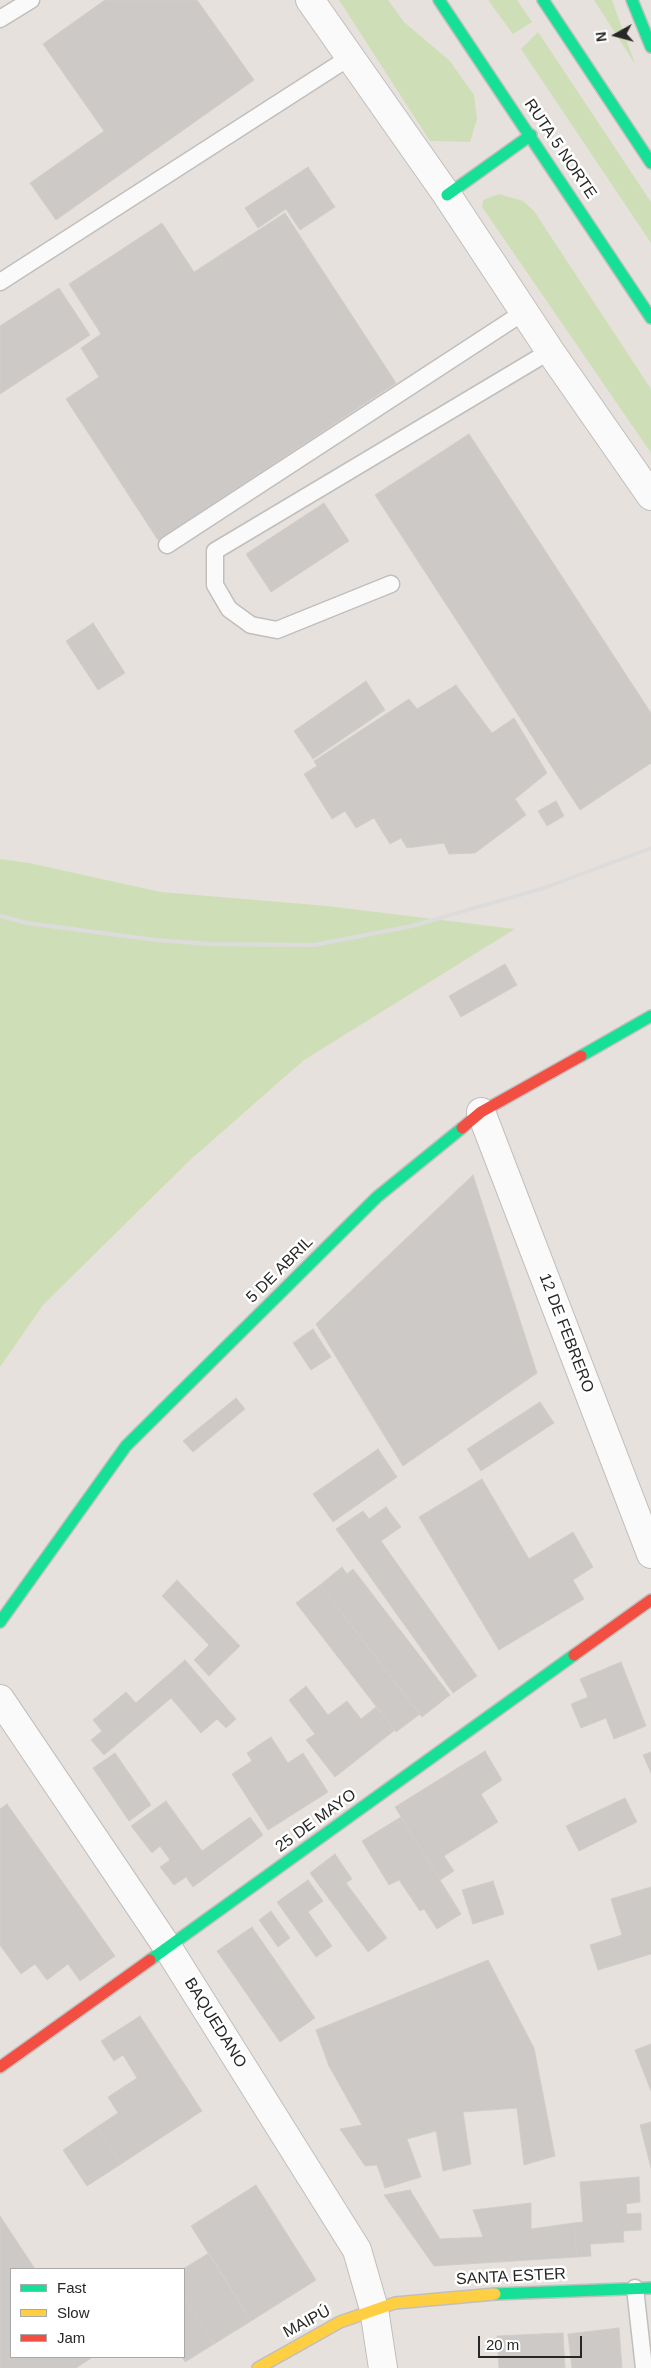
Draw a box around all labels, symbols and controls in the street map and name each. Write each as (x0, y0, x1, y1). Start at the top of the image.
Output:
north arrow (591, 10, 641, 60)
text: N (593, 31, 610, 43)
street label: RUTA 5 NORTE (520, 96, 600, 202)
street label: 5 DE ABRIL (243, 1233, 317, 1307)
street label: 12 DE FEBRERO (534, 1271, 598, 1395)
street label: 25 DE MAYO (272, 1785, 360, 1857)
street label: BAQUEDANO (180, 1975, 250, 2071)
street label: SANTA ESTER (456, 2265, 566, 2289)
legend (10, 2268, 185, 2358)
text: Fast (57, 2279, 86, 2296)
street label: MAIPÚ (280, 2302, 334, 2342)
text: Slow (57, 2304, 90, 2321)
scale bar (481, 2326, 585, 2358)
text: Jam (57, 2329, 85, 2346)
text: 20 m (486, 2336, 519, 2353)

